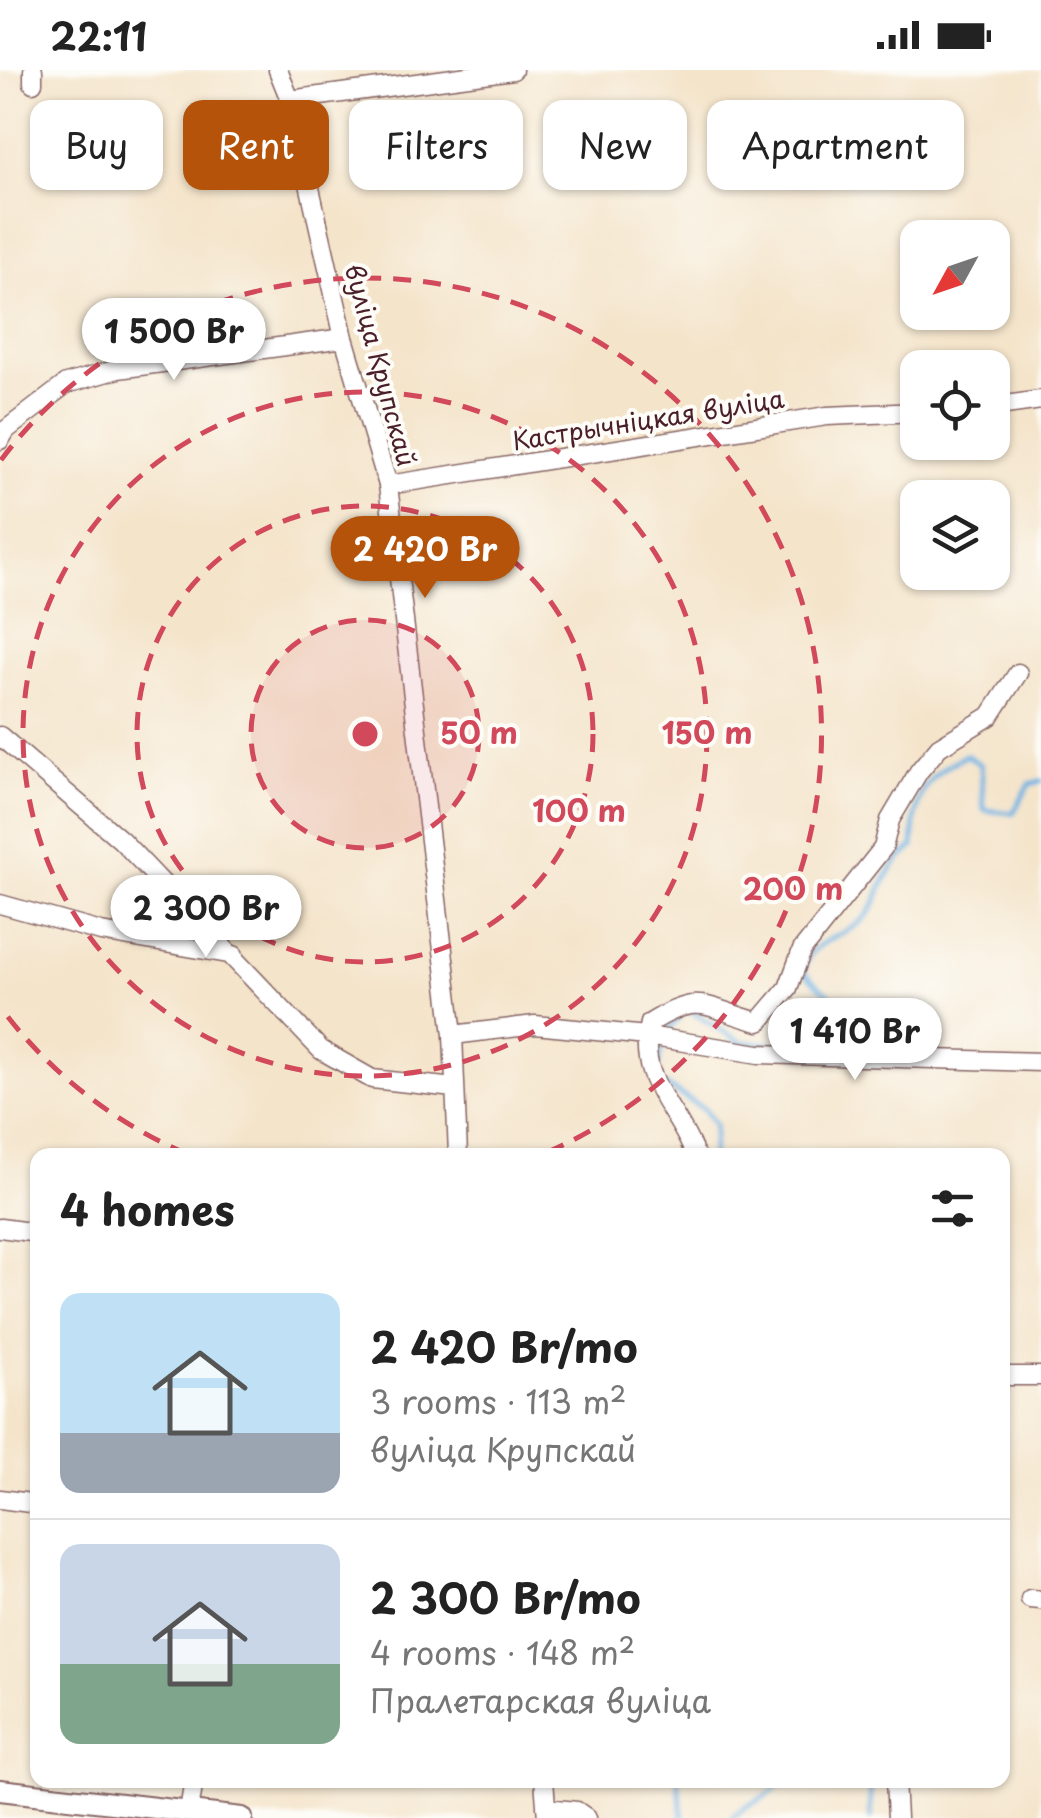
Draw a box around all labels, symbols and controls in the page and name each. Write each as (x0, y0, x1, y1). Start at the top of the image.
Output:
text: 22:11 (50, 7, 147, 64)
chip: Buy (30, 100, 163, 190)
chip: Rent (183, 100, 329, 190)
chip: Filters (349, 100, 523, 190)
chip: New (543, 100, 687, 190)
chip: Apartment (707, 100, 964, 190)
north arrow (900, 220, 1010, 330)
map controls (900, 220, 1010, 590)
street label: вуліца Крупскай (336, 260, 426, 470)
pin: 1 500 Br (71, 298, 277, 383)
text: 1 500 Br (104, 306, 244, 354)
button: locate (900, 350, 1010, 460)
street label: Кастрычніцкая вуліца (509, 379, 787, 459)
button: layers (900, 480, 1010, 590)
pin: 2 420 Br (322, 516, 528, 601)
text: 2 420 Br (353, 524, 497, 572)
text: 50 m (440, 709, 518, 754)
text: 150 m (662, 709, 752, 754)
centre of rings (347, 716, 383, 752)
text: 100 m (532, 787, 626, 832)
text: 200 m (743, 865, 843, 910)
pin: 2 300 Br (103, 875, 309, 960)
text: 2 300 Br (132, 883, 280, 931)
pin: 1 410 Br (752, 998, 958, 1083)
text: 1 410 Br (790, 1006, 920, 1054)
text: 4 homes (60, 1177, 235, 1240)
icon: filters (925, 1181, 980, 1236)
text: 2 420 Br/mo (370, 1314, 638, 1377)
icon: home (140, 1333, 260, 1453)
text: 3 rooms · 113 m² (370, 1377, 627, 1425)
text: вуліца Крупскай (370, 1425, 636, 1473)
text: 2 300 Br/mo (370, 1565, 641, 1628)
icon: home (140, 1584, 260, 1704)
text: 4 rooms · 148 m² (370, 1628, 635, 1676)
text: Пралетарская вуліца (370, 1676, 711, 1724)

